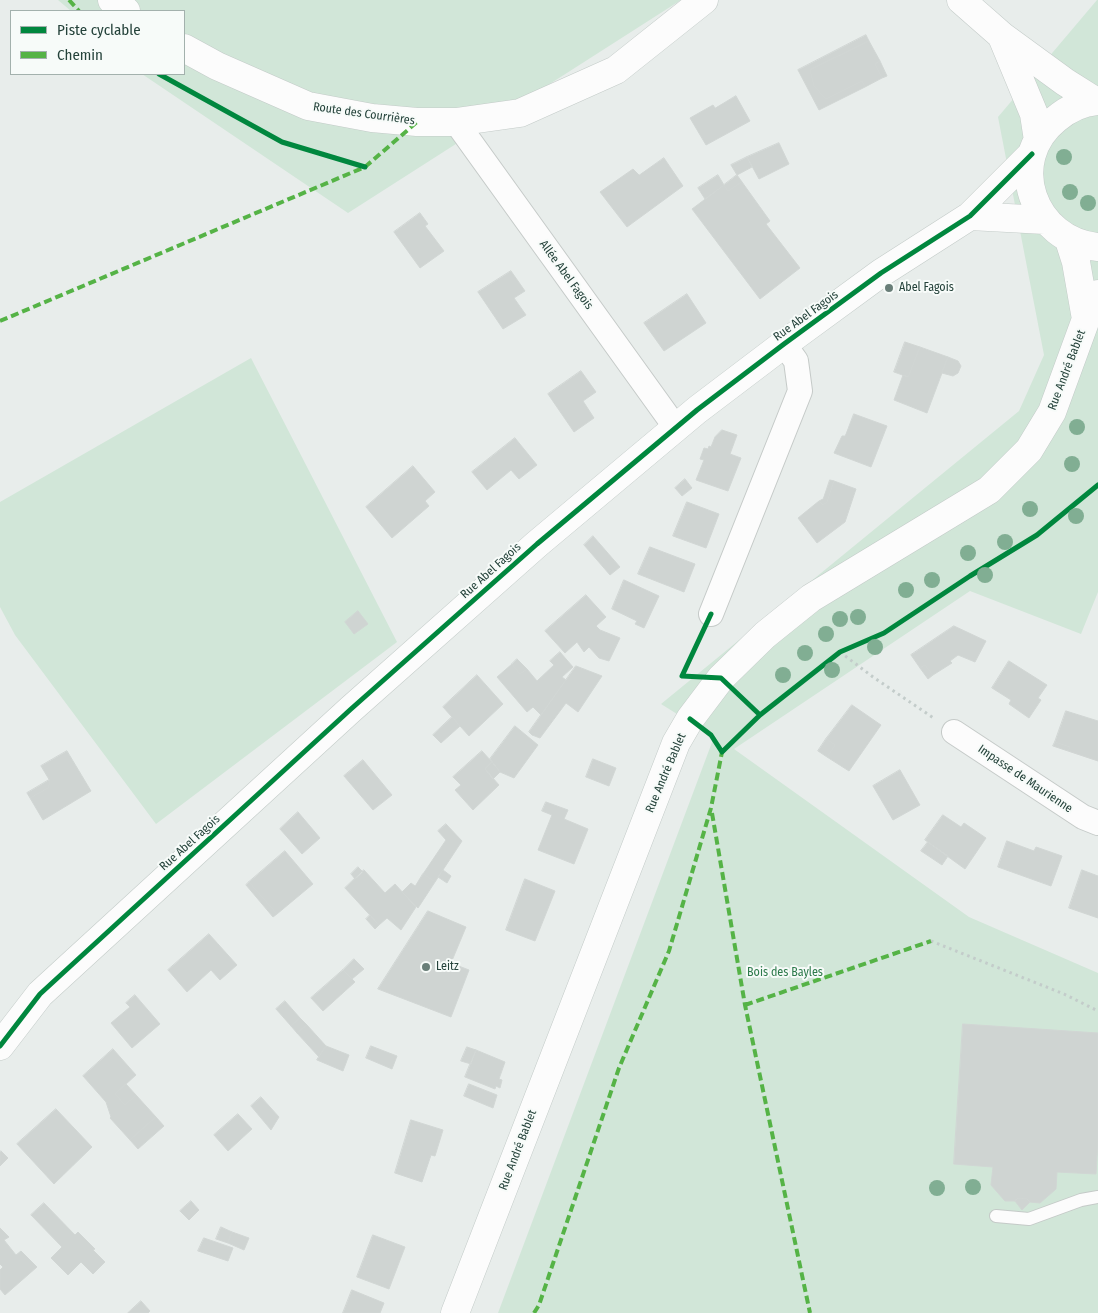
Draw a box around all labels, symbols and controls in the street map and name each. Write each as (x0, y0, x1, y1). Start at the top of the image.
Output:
legend (10, 10, 185, 75)
text: Piste cyclable (57, 21, 141, 39)
text: Chemin (57, 46, 103, 64)
street label: Route des Courrières (312, 100, 416, 128)
street label: Allée Abel Fagois (536, 238, 596, 312)
place label: Abel Fagois (899, 281, 954, 295)
marker: Abel Fagois (883, 282, 895, 294)
street label: Rue Abel Fagois (771, 288, 841, 344)
street label: Rue André Bablet (1045, 328, 1089, 412)
street label: Rue Abel Fagois (458, 540, 524, 602)
street label: Rue André Bablet (643, 731, 689, 815)
street label: Impasse de Maurienne (975, 742, 1075, 816)
street label: Rue Abel Fagois (157, 812, 223, 874)
place label: Leitz (436, 960, 459, 974)
marker: Leitz (420, 961, 432, 973)
park label: Bois des Bayles (747, 966, 823, 980)
street label: Rue André Bablet (496, 1108, 540, 1192)

